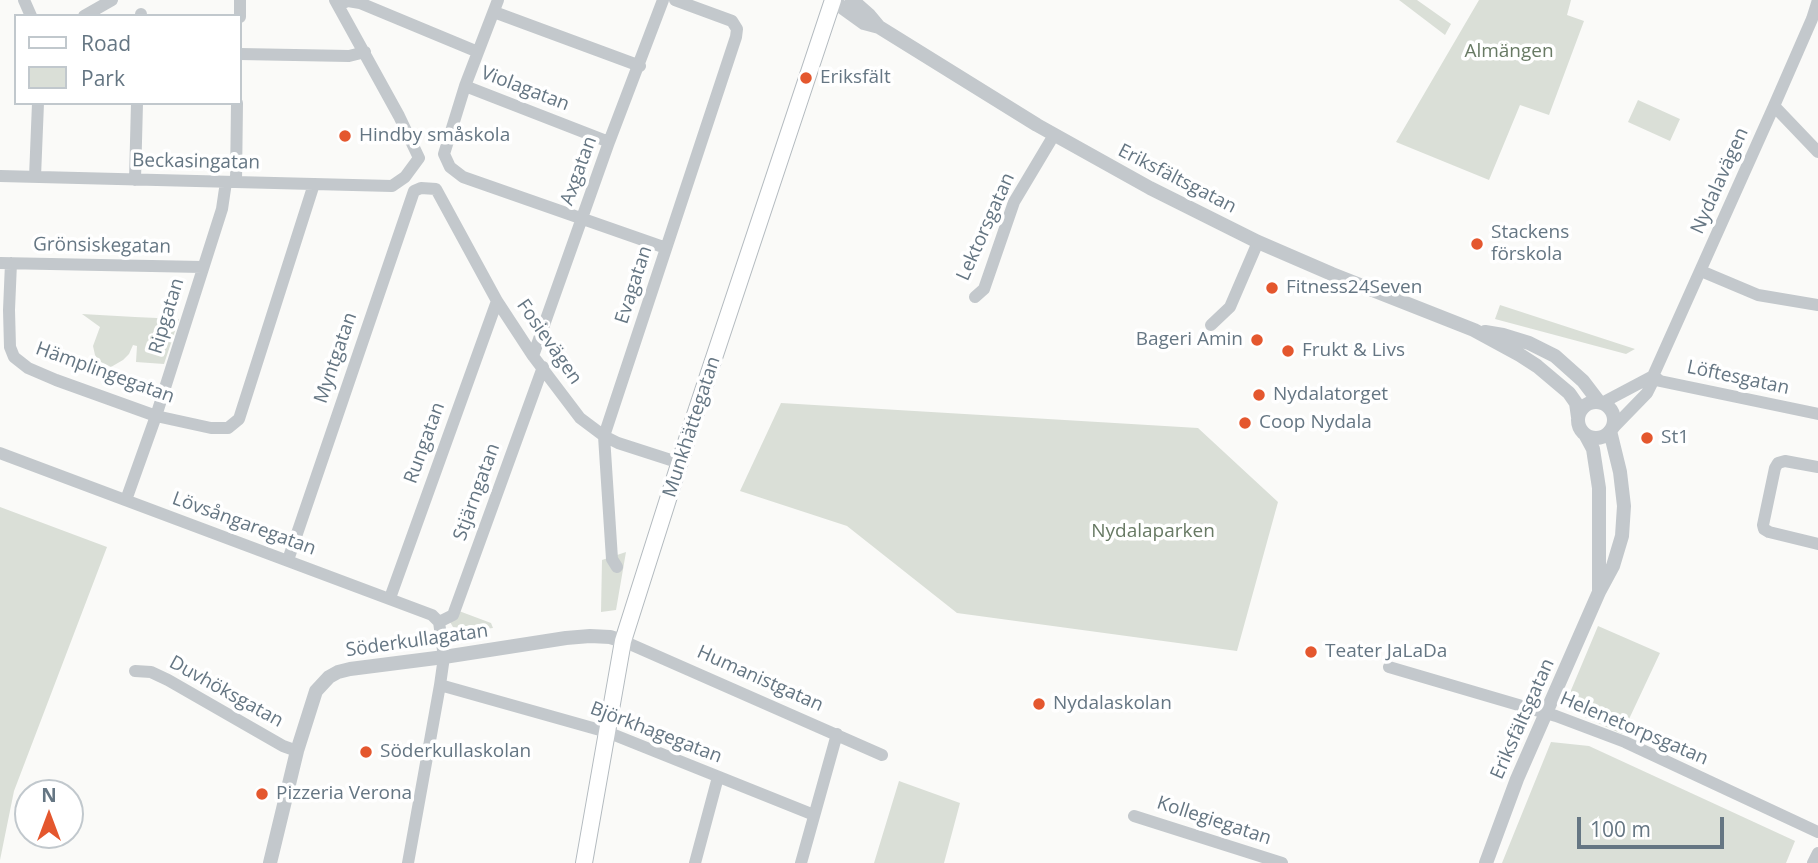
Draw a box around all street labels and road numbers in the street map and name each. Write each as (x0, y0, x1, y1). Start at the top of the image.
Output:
street label: Violagatan (478, 62, 572, 116)
street label: Nydalavägen (1686, 124, 1754, 238)
street label: Axgatan (556, 133, 602, 209)
street label: Eriksfältsgatan (1114, 139, 1240, 219)
street label: Beckasingatan (132, 149, 260, 175)
street label: Lektorsgatan (952, 170, 1020, 284)
street label: Grönsiskegatan (33, 233, 171, 259)
street label: Evagatan (611, 243, 657, 327)
street label: Ripgatan (145, 275, 189, 357)
street label: Fosievägen (511, 295, 587, 389)
street label: Myntgatan (310, 309, 362, 407)
street label: Hämplingegatan (33, 337, 177, 409)
street label: Munkhättegatan (658, 354, 726, 500)
street label: Löftesgatan (1685, 356, 1791, 400)
street label: Rungatan (400, 399, 450, 487)
street label: Stjärngatan (449, 440, 505, 544)
street label: Lövsångaregatan (169, 487, 319, 561)
street label: Söderkullagatan (344, 620, 490, 662)
street label: Humanistgatan (693, 641, 827, 717)
street label: Duvhöksgatan (165, 651, 287, 733)
street label: Eriksfältsgatan (1486, 655, 1560, 783)
street label: Helenetorpsgatan (1556, 687, 1712, 771)
street label: Björkhagegatan (587, 697, 725, 769)
street label: Kollegiegatan (1154, 792, 1274, 850)

